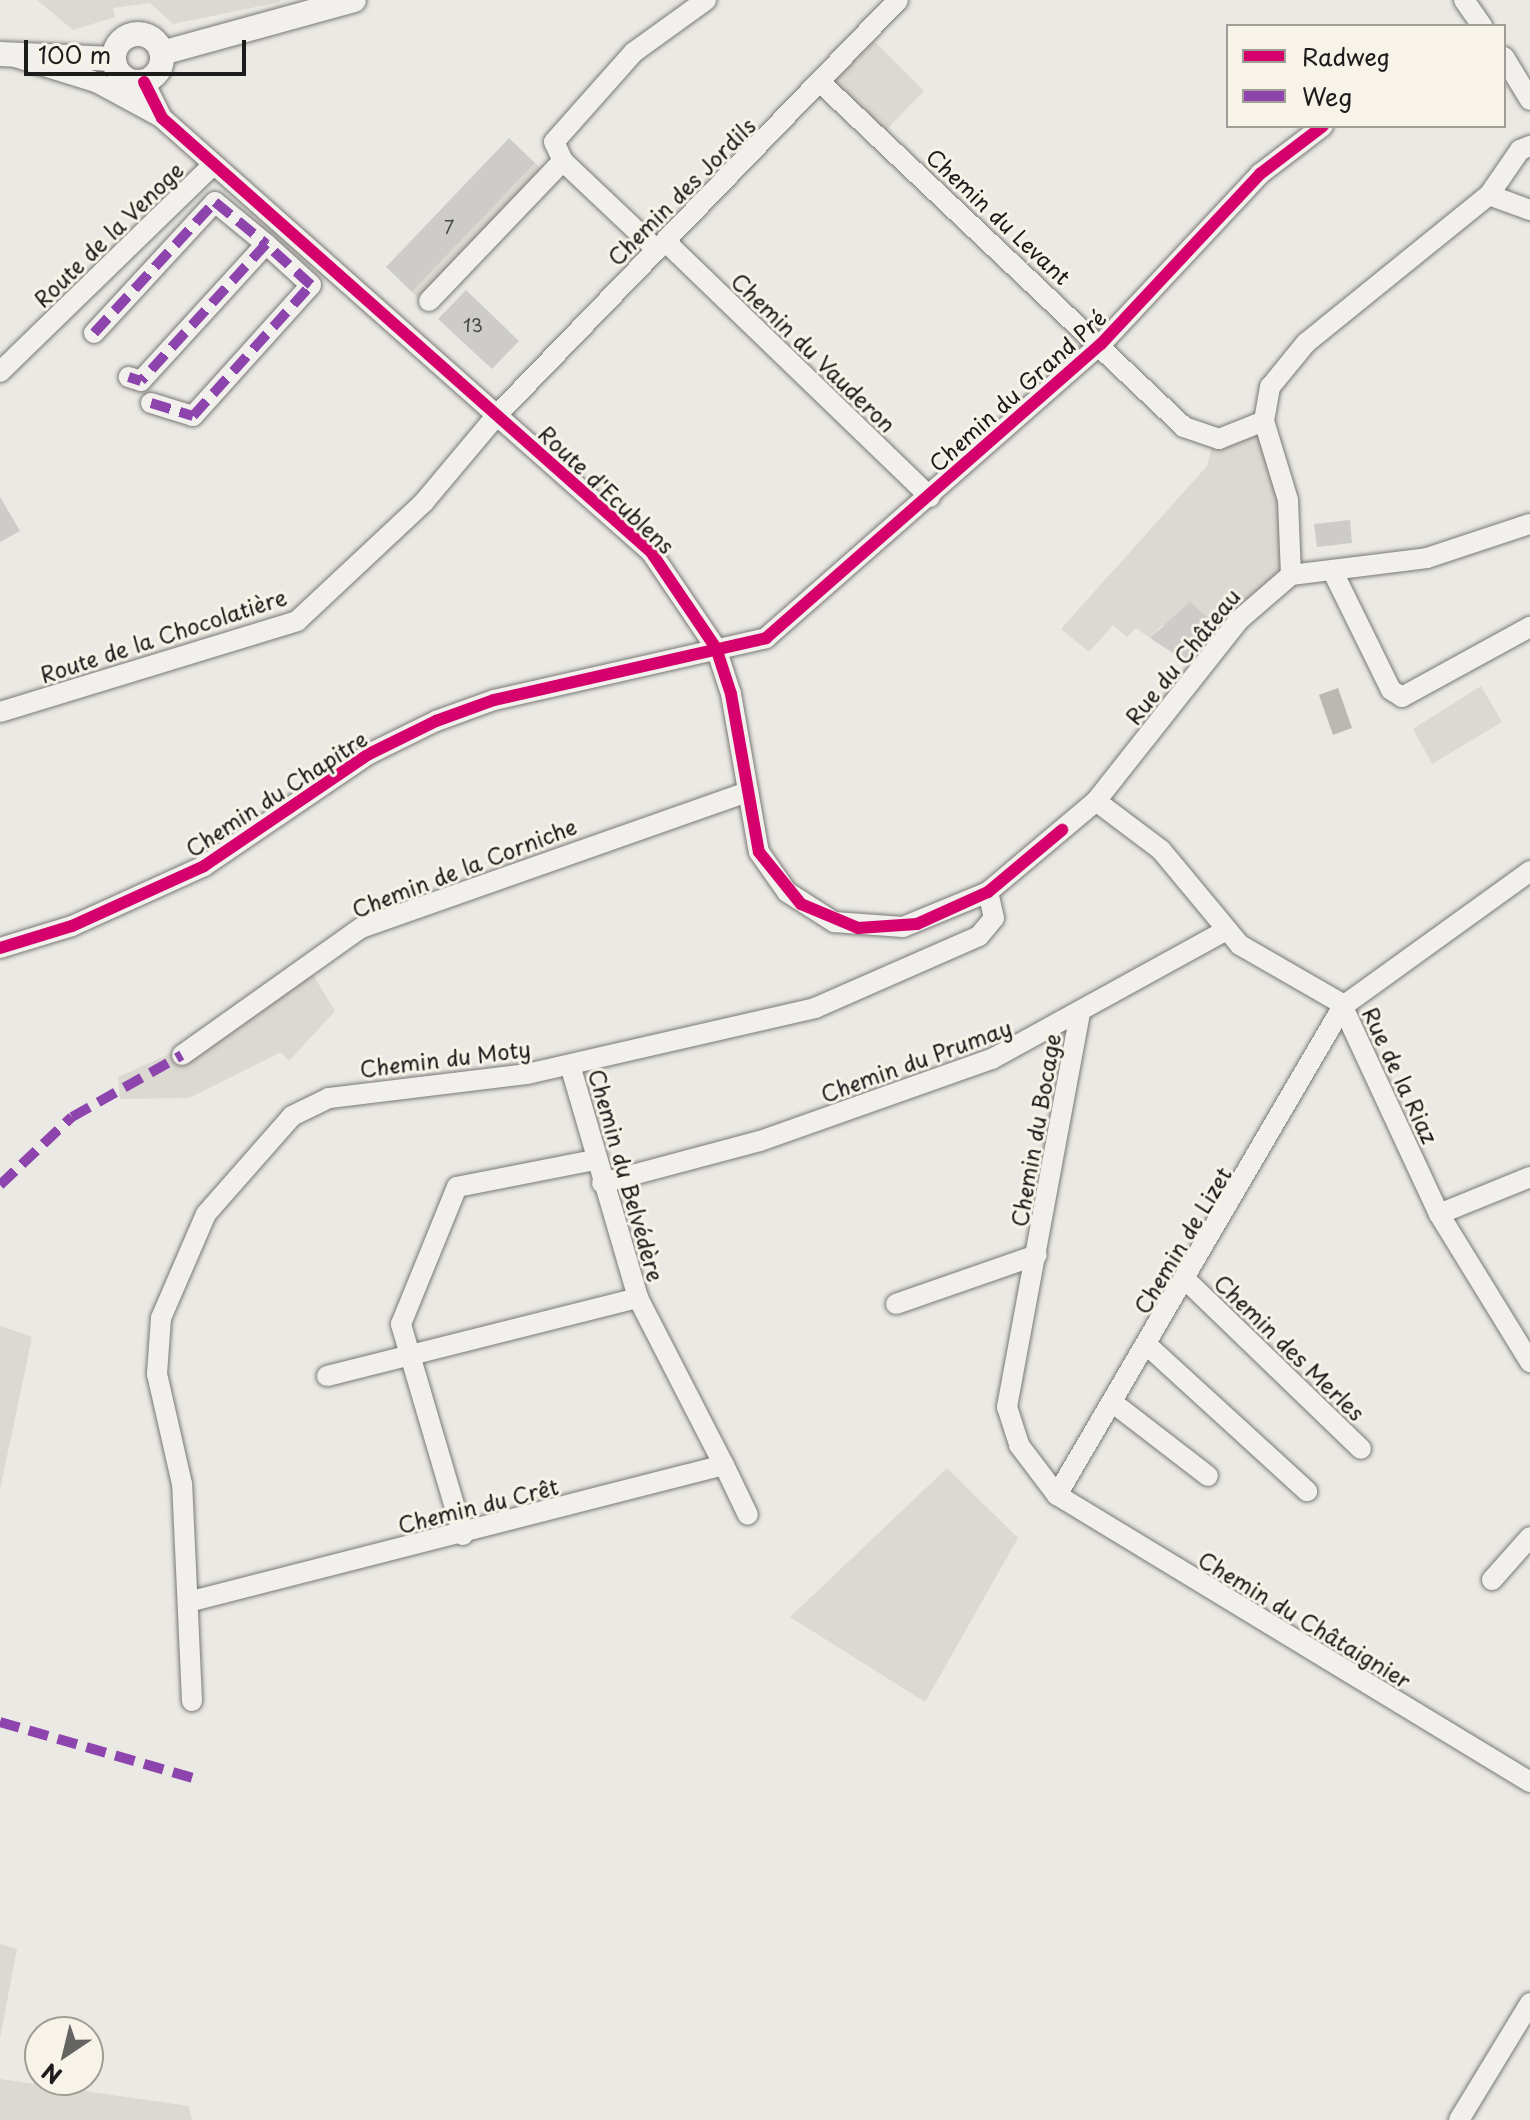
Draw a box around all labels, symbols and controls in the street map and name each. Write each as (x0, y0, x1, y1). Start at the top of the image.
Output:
scale bar (28, 24, 250, 74)
legend (1226, 24, 1506, 128)
text: 100 m (38, 36, 111, 72)
text: Radweg (1302, 38, 1390, 74)
text: Weg (1302, 78, 1352, 114)
street label: Chemin des Jordils (601, 111, 761, 271)
street label: Chemin du Levant (921, 142, 1077, 290)
street label: Route de la Venoge (27, 155, 189, 313)
house number: 7 (444, 216, 454, 238)
street label: Chemin du Vauderon (726, 267, 902, 437)
street label: Chemin du Grand Pré (923, 304, 1111, 476)
house number: 13 (463, 314, 483, 336)
street label: Route d'Ecublens (533, 419, 681, 559)
street label: Route de la Chocolatière (35, 582, 291, 688)
street label: Rue du Château (1118, 582, 1246, 730)
street label: Chemin du Chapitre (180, 724, 372, 862)
street label: Chemin de la Corniche (347, 812, 581, 922)
street label: Rue de la Riaz (1357, 1001, 1445, 1149)
street label: Chemin du Prumay (817, 1013, 1015, 1107)
street label: Chemin du Bocage (1005, 1031, 1065, 1229)
street label: Chemin du Moty (357, 1034, 533, 1082)
street label: Chemin du Belvédère (584, 1066, 670, 1284)
street label: Chemin de Lizet (1127, 1161, 1237, 1319)
street label: Chemin des Merles (1209, 1268, 1371, 1426)
street label: Chemin du Crêt (394, 1472, 562, 1538)
street label: Chemin du Châtaignier (1194, 1545, 1416, 1693)
north arrow (24, 2016, 104, 2096)
text: N (34, 2056, 68, 2093)

